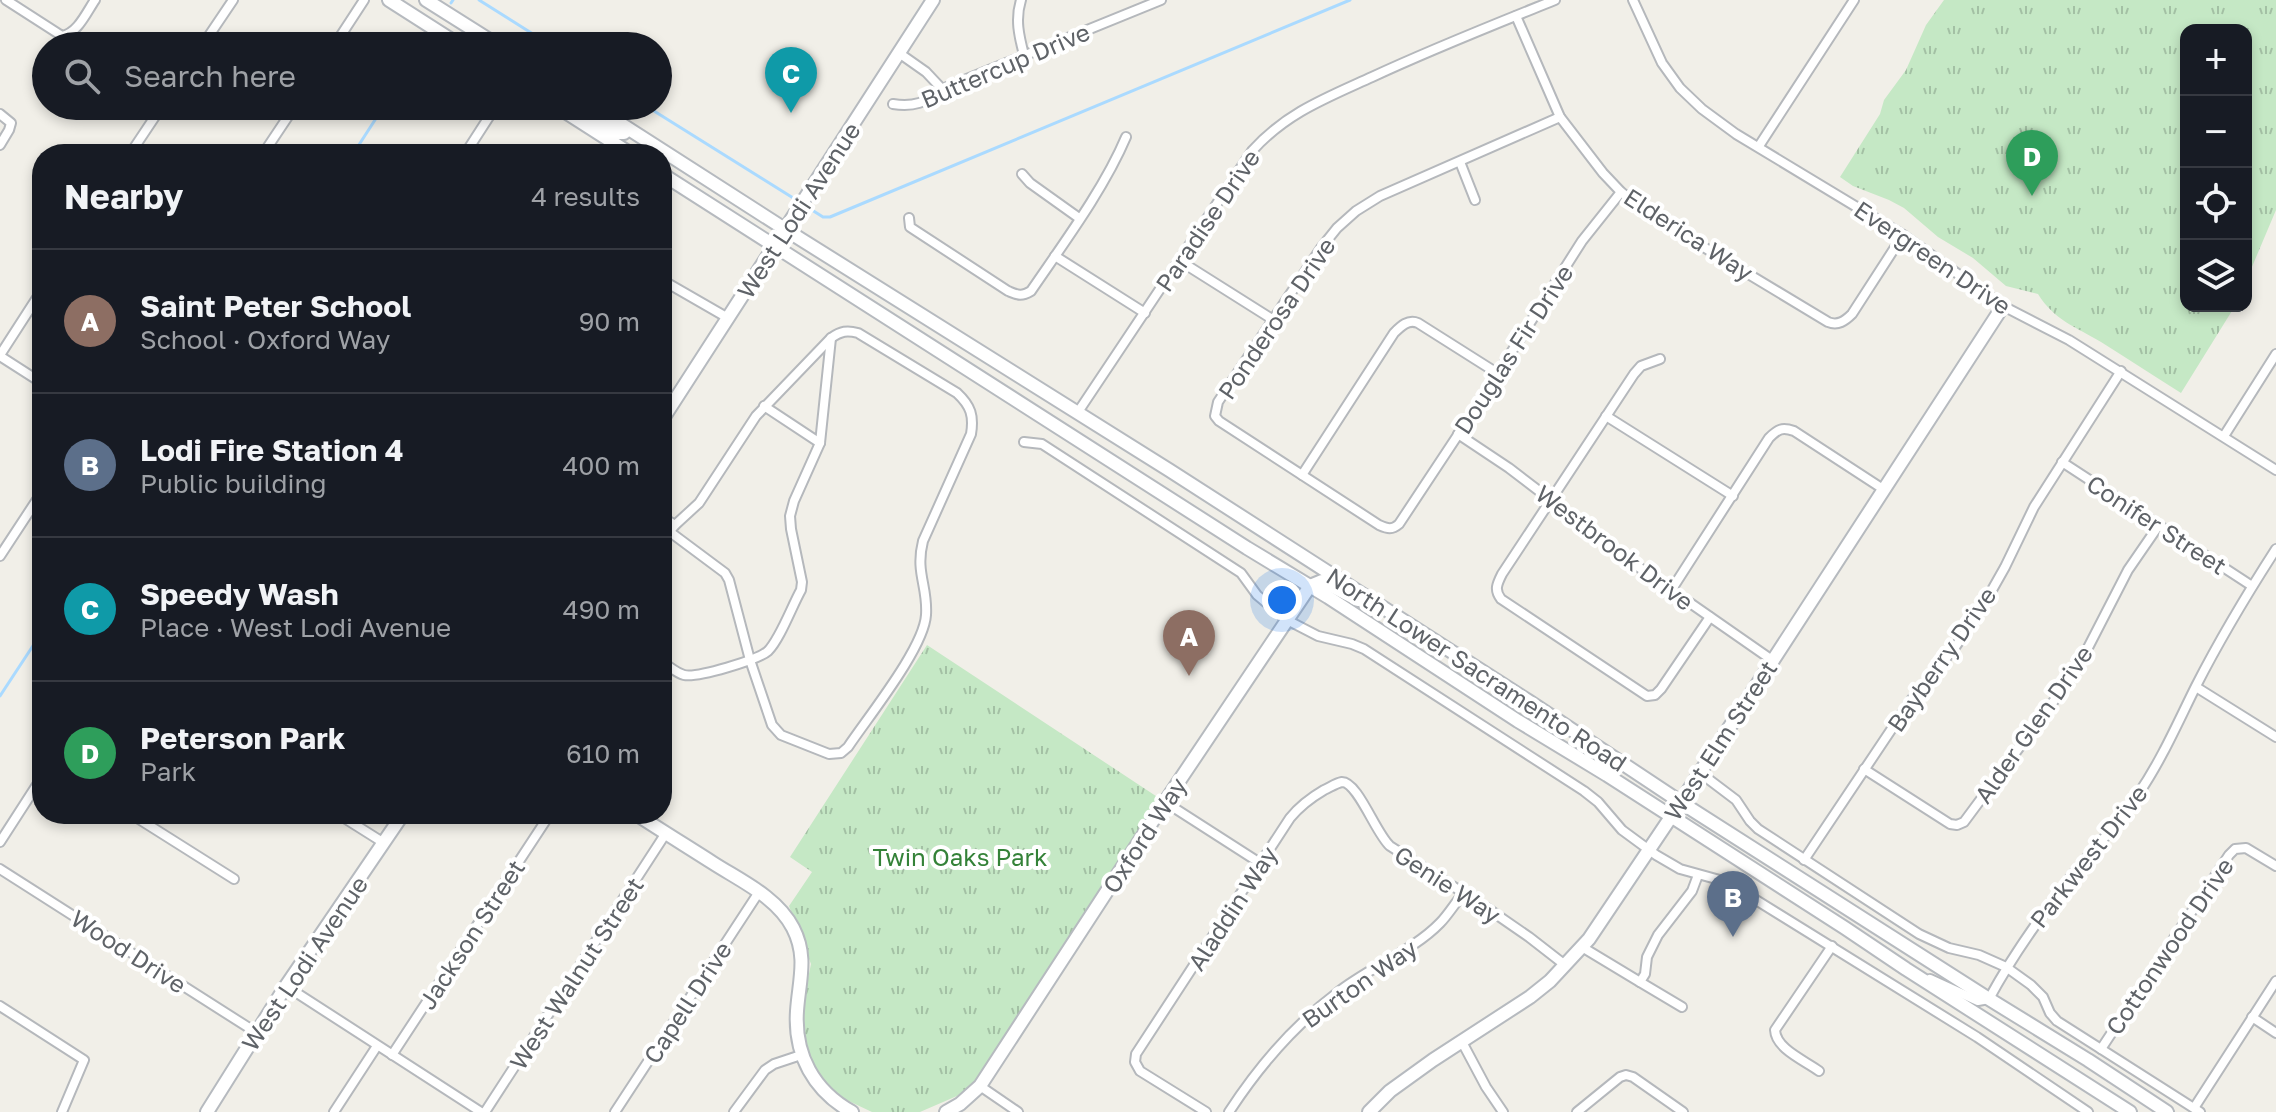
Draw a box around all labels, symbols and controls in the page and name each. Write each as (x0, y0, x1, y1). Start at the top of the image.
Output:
street label: Buttercup Drive (916, 16, 1094, 114)
map controls (2180, 24, 2252, 312)
button: + (2180, 24, 2252, 96)
search box (32, 32, 672, 120)
pin: C (765, 47, 817, 113)
icon: search (60, 54, 104, 98)
text: Search here (124, 58, 296, 94)
button: − (2180, 96, 2252, 168)
street label: West Lodi Avenue (730, 117, 866, 303)
pin: D (2006, 130, 2058, 196)
street label: Paradise Drive (1149, 143, 1265, 297)
button: locate (2180, 168, 2252, 240)
text: Nearby (64, 176, 184, 216)
text: 4 results (531, 181, 640, 212)
street label: Elderica Way (1619, 182, 1759, 286)
street label: Evergreen Drive (1849, 194, 2017, 320)
street label: Ponderosa Drive (1211, 232, 1341, 404)
button: layers (2180, 240, 2252, 312)
street label: Douglas Fir Drive (1447, 259, 1579, 439)
text: Saint Peter School (140, 288, 411, 324)
text: A (81, 306, 99, 337)
text: 90 m (579, 306, 640, 337)
text: School · Oxford Way (140, 324, 390, 355)
text: Lodi Fire Station 4 (140, 432, 404, 468)
text: B (81, 450, 99, 481)
text: 400 m (562, 450, 640, 481)
text: Public building (140, 468, 326, 499)
street label: Conifer Street (2082, 468, 2232, 580)
street label: Westbrook Drive (1530, 478, 1700, 616)
street label: North Lower Sacramento Road (1321, 561, 1633, 777)
text: Speedy Wash (140, 576, 339, 612)
your location (1262, 580, 1302, 620)
street label: Bayberry Drive (1880, 581, 2002, 737)
text: C (81, 594, 99, 625)
text: 490 m (563, 594, 640, 625)
pin: A (1163, 610, 1215, 676)
text: Place · West Lodi Avenue (140, 612, 451, 643)
street label: Alder Glen Drive (1968, 640, 2098, 808)
street label: West Elm Street (1657, 655, 1783, 825)
text: Peterson Park (140, 720, 345, 756)
text: D (81, 738, 99, 769)
text: 610 m (566, 738, 640, 769)
text: Park (140, 756, 196, 787)
street label: Oxford Way (1096, 772, 1192, 898)
street label: Parkwest Drive (2023, 779, 2153, 933)
street label: Genie Way (1390, 839, 1506, 929)
street label: Aladdin Way (1181, 840, 1283, 976)
park label: Twin Oaks Park (873, 842, 1047, 871)
street label: Cottonwood Drive (2099, 852, 2239, 1040)
street label: Jackson Street (412, 854, 530, 1014)
street label: West Lodi Avenue (235, 870, 373, 1056)
street label: West Walnut Street (503, 871, 649, 1075)
pin: B (1707, 871, 1759, 937)
street label: Wood Drive (66, 903, 192, 999)
street label: Burton Way (1296, 933, 1422, 1033)
street label: Capell Drive (637, 936, 737, 1068)

